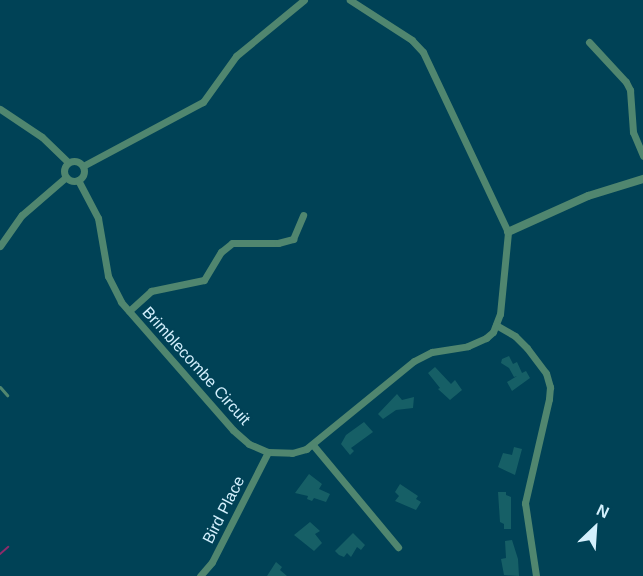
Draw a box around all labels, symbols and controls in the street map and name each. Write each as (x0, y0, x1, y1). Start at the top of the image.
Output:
street label: Brimblecombe Circuit (138, 303, 254, 429)
street label: Bird Place (199, 473, 249, 547)
north arrow (565, 498, 625, 558)
text: N (594, 501, 612, 521)

